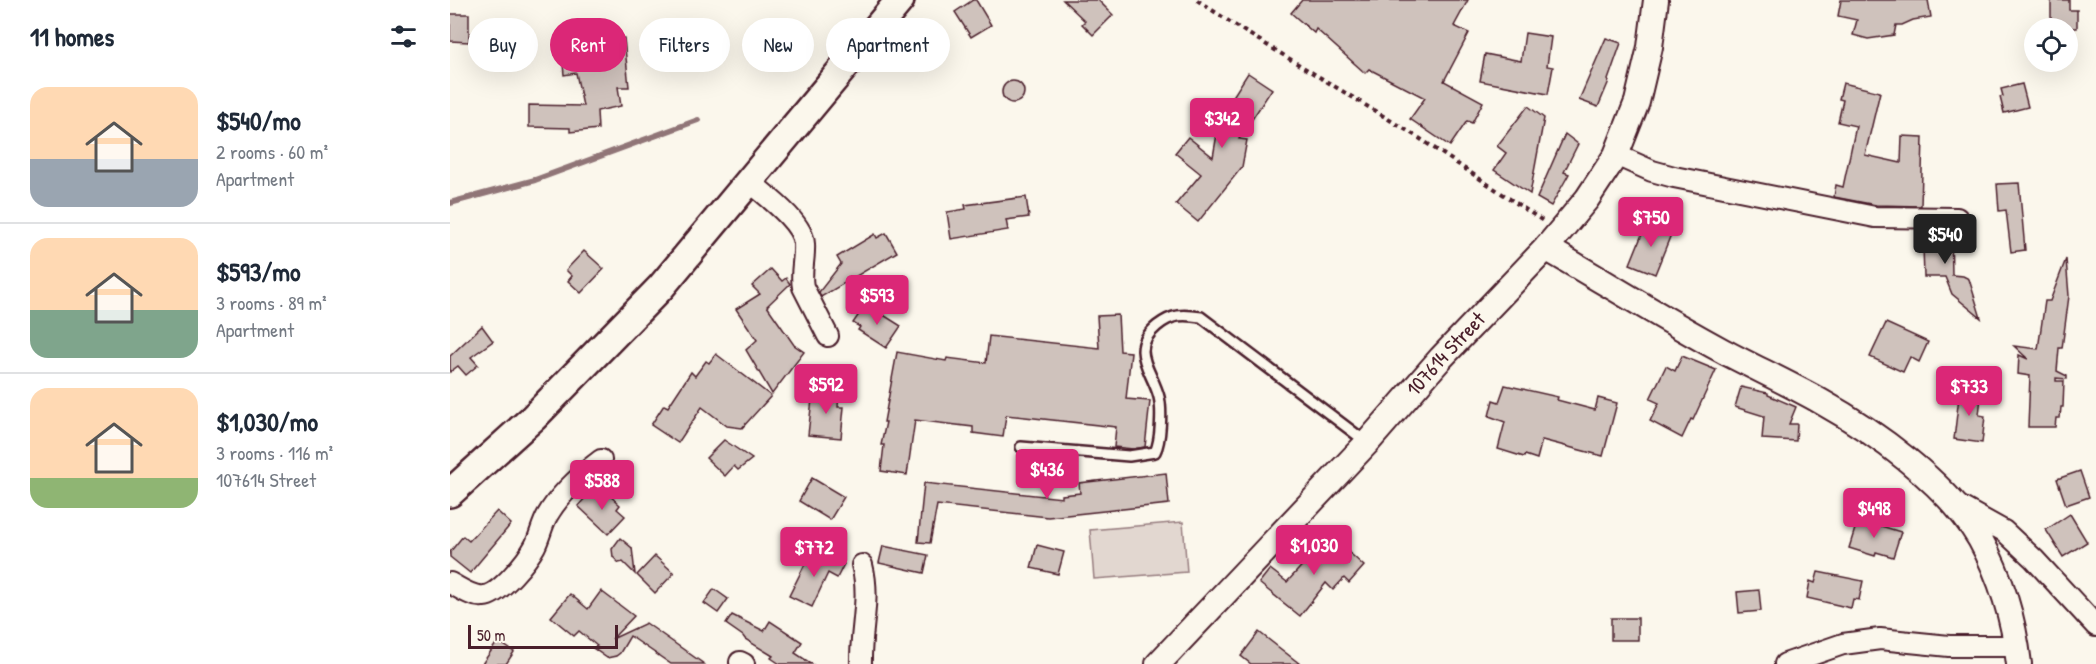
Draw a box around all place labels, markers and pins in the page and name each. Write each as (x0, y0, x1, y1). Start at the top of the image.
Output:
pin: $342 (1186, 98, 1258, 149)
pin: $750 (1615, 197, 1687, 248)
pin: $540 (1909, 214, 1981, 265)
pin: $593 (841, 275, 913, 326)
pin: $592 (790, 364, 862, 415)
pin: $733 (1933, 366, 2005, 417)
pin: $436 (1011, 449, 1083, 500)
pin: $588 (566, 460, 638, 511)
pin: $498 (1838, 488, 1910, 539)
pin: $1,030 (1265, 525, 1363, 576)
pin: $772 (778, 527, 850, 578)

